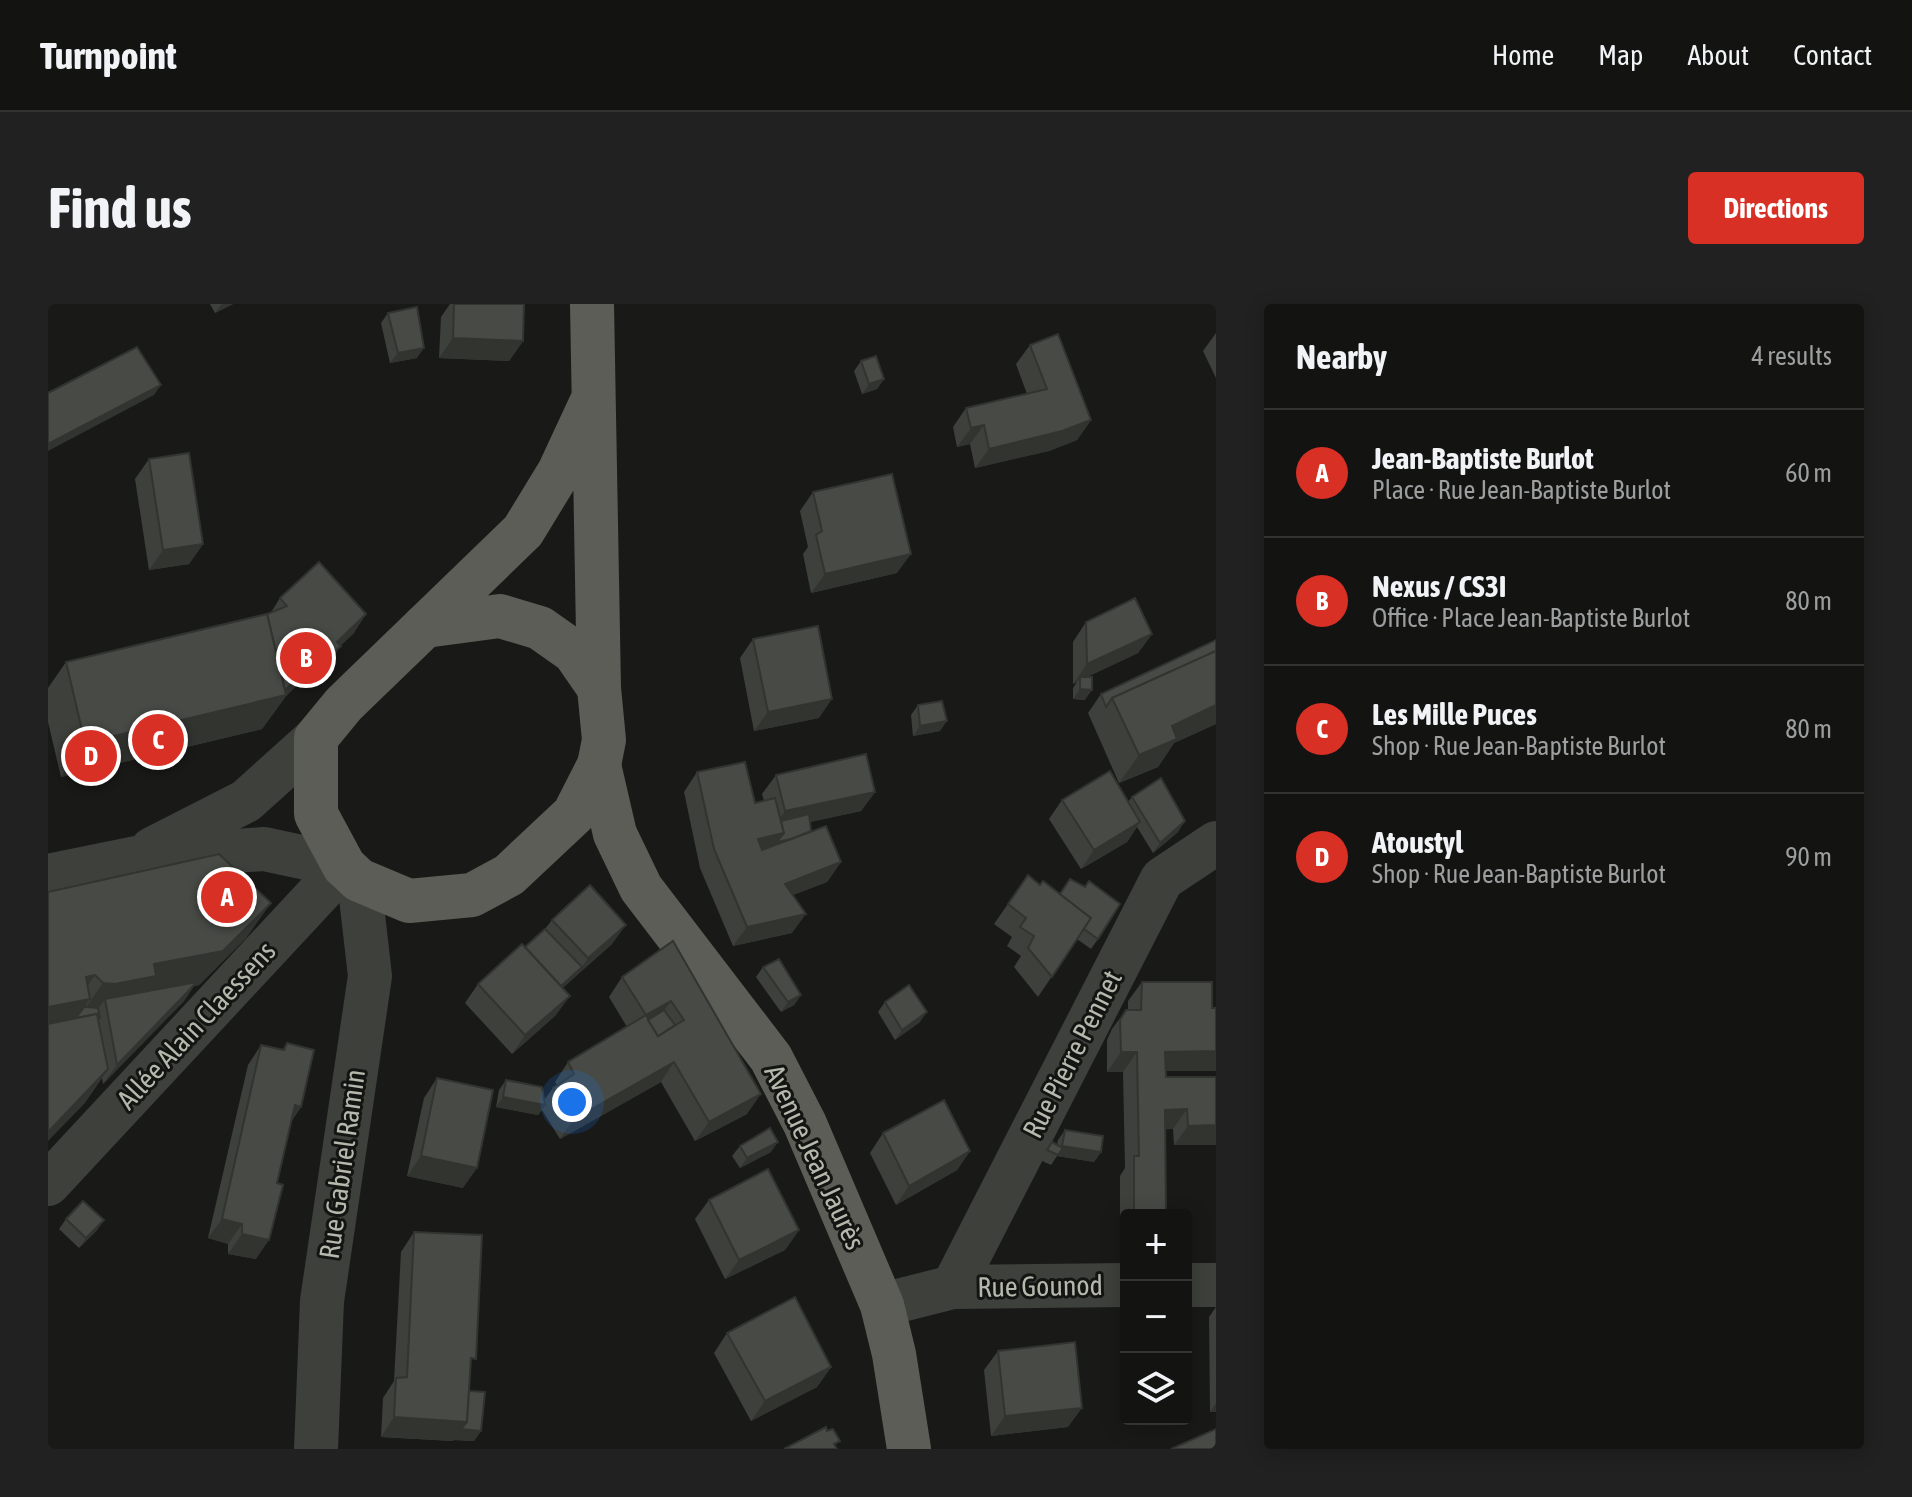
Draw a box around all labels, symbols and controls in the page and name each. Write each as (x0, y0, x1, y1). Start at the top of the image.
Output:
text: Turnpoint (40, 34, 177, 77)
text: Home (1492, 39, 1554, 71)
text: Map (1598, 39, 1643, 71)
text: About (1687, 39, 1749, 71)
text: Contact (1793, 39, 1872, 71)
button: Directions (1688, 172, 1864, 244)
text: Find us (48, 176, 192, 240)
text: Nearby (1296, 337, 1387, 376)
text: 4 results (1751, 341, 1832, 371)
text: Jean-Baptiste Burlot (1372, 441, 1594, 475)
text: A (1316, 458, 1328, 488)
text: 60 m (1785, 458, 1832, 488)
text: Place · Rue Jean-Baptiste Burlot (1372, 475, 1671, 505)
text: Nexus / CS3I (1372, 569, 1506, 603)
text: B (1316, 586, 1328, 616)
text: 80 m (1785, 586, 1832, 616)
text: Office · Place Jean-Baptiste Burlot (1372, 603, 1690, 633)
pin: B (280, 628, 332, 688)
text: Les Mille Puces (1372, 697, 1537, 731)
pin: C (132, 710, 184, 770)
text: C (1316, 714, 1328, 744)
text: 80 m (1785, 714, 1832, 744)
pin: D (65, 726, 117, 786)
text: Shop · Rue Jean-Baptiste Burlot (1372, 731, 1666, 761)
text: Atoustyl (1372, 825, 1463, 859)
text: D (1315, 842, 1329, 872)
text: 90 m (1785, 842, 1832, 872)
text: Shop · Rue Jean-Baptiste Burlot (1372, 859, 1666, 889)
pin: A (201, 867, 253, 927)
street label: Allée Alain Claessens (110, 935, 282, 1115)
street label: Rue Pierre Pennet (1016, 965, 1128, 1143)
street label: Avenue Jean Jaurès (758, 1060, 872, 1254)
street label: Rue Gabriel Ramin (313, 1067, 371, 1261)
your location (552, 1082, 592, 1122)
map controls (1120, 1209, 1192, 1425)
button: + (1120, 1209, 1192, 1281)
street label: Rue Gounod (977, 1269, 1103, 1303)
button: − (1120, 1281, 1192, 1353)
button: layers (1120, 1353, 1192, 1425)

